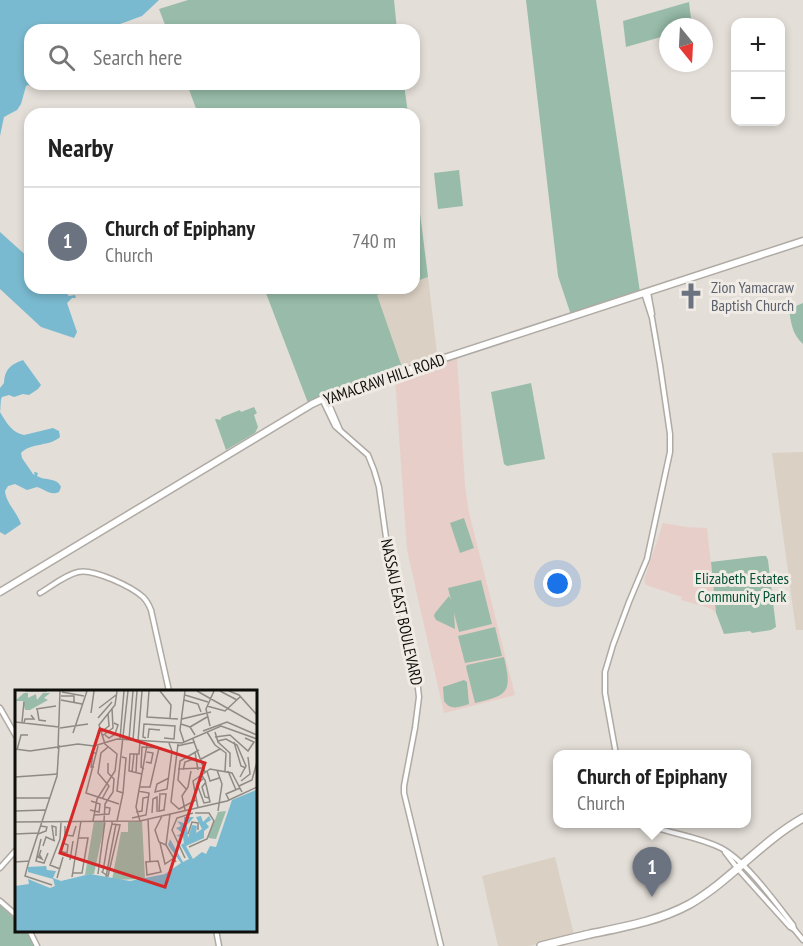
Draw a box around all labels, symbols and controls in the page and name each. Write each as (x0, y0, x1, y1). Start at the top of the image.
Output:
north arrow (659, 18, 713, 72)
map controls (731, 18, 785, 126)
button: + (731, 18, 785, 72)
search box (24, 24, 420, 90)
icon: search (45, 41, 78, 74)
text: Search here (93, 43, 182, 71)
button: − (731, 72, 785, 126)
text: Nearby (48, 131, 113, 164)
text: Church of Epiphany (105, 214, 255, 242)
text: 1 (63, 228, 72, 254)
text: 740 m (352, 228, 396, 254)
text: Church (105, 242, 153, 268)
place label: Zion Yamacraw Baptish Church (711, 277, 794, 315)
church icon: Zion Yamacraw Baptish Church (676, 281, 706, 311)
street label: YAMACRAW HILL ROAD (321, 349, 447, 409)
street label: NASSAU EAST BOULEVARD (377, 537, 427, 687)
park label: Elizabeth Estates Community Park (695, 568, 789, 606)
your location (543, 569, 572, 598)
inset map (15, 690, 256, 931)
popup (553, 750, 751, 828)
text: Church of Epiphany (577, 762, 727, 790)
text: Church (577, 790, 625, 816)
pin: 1 (632, 848, 672, 897)

